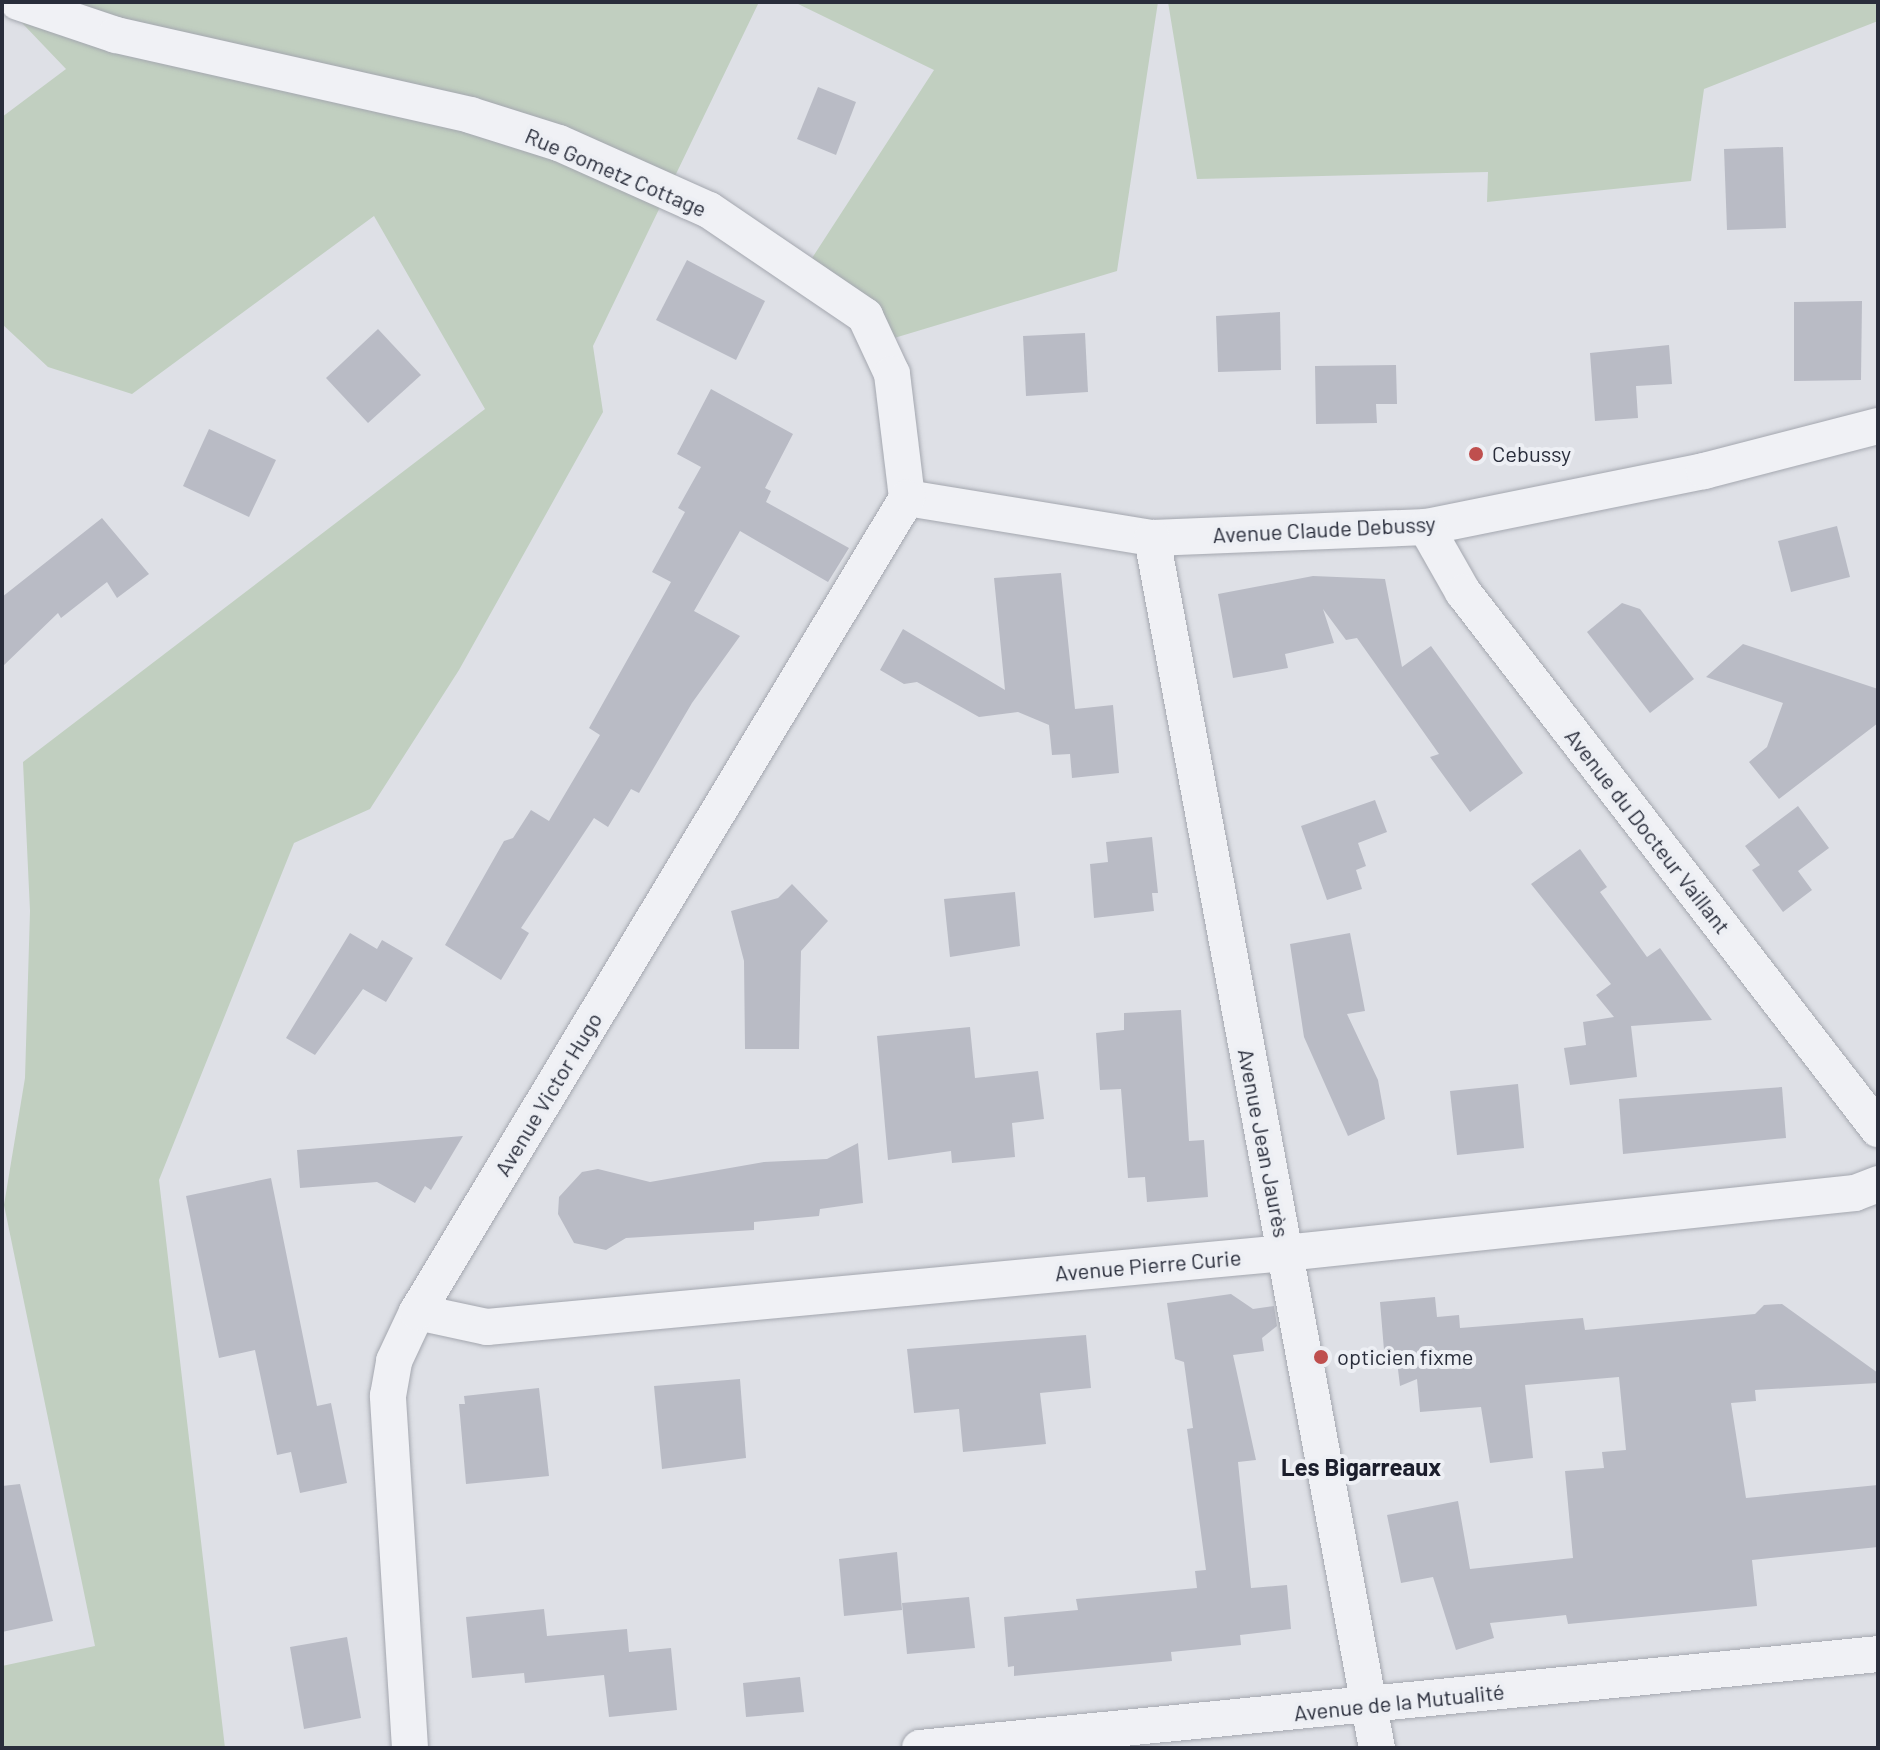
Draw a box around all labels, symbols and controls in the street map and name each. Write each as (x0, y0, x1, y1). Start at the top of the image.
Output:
street label: Rue Gometz Cottage (521, 122, 711, 222)
place label: Cebussy (1492, 441, 1571, 467)
marker: Cebussy (1467, 445, 1485, 463)
street label: Avenue Claude Debussy (1212, 510, 1436, 548)
street label: Avenue du Docteur Vaillant (1560, 723, 1736, 939)
street label: Avenue Victor Hugo (489, 1007, 607, 1181)
street label: Avenue Jean Jaurès (1233, 1046, 1295, 1240)
street label: Avenue Pierre Curie (1054, 1244, 1242, 1286)
place label: opticien fixme (1337, 1344, 1474, 1370)
marker: opticien fixme (1312, 1348, 1330, 1366)
district label: Les Bigarreaux (1281, 1453, 1441, 1481)
street label: Avenue de la Mutualité (1292, 1678, 1506, 1726)

